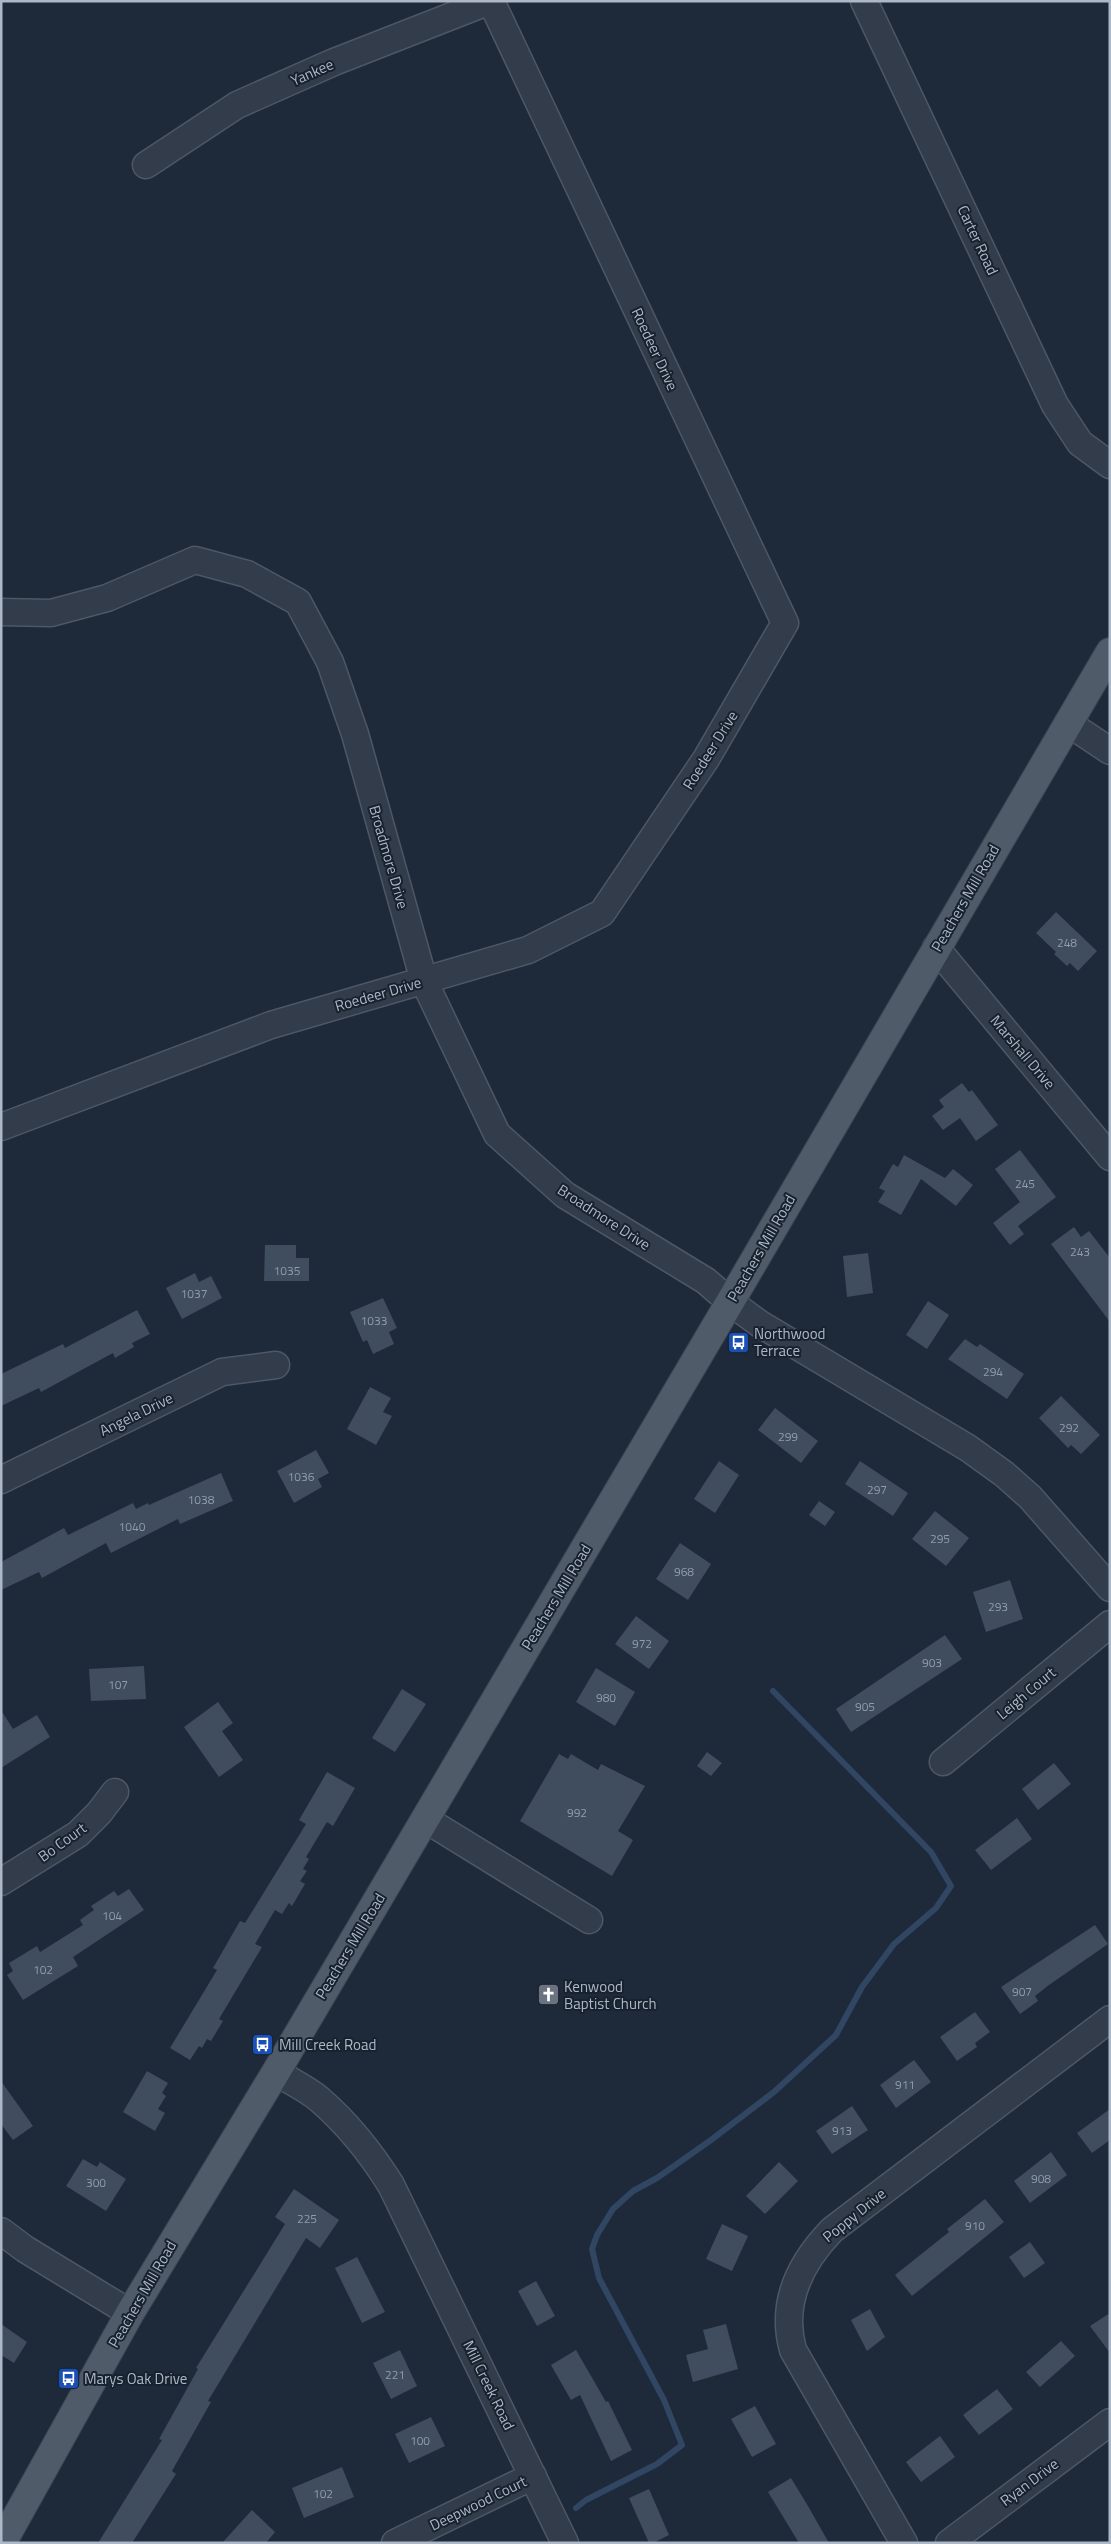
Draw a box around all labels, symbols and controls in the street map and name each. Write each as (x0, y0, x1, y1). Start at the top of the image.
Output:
street label: Yankee (287, 52, 337, 92)
street label: Carter Road (952, 201, 1004, 279)
street label: Roedeer Drive (626, 304, 684, 394)
street label: Roedeer Drive (677, 706, 743, 794)
street label: Broadmore Drive (363, 802, 415, 912)
street label: Peachers Mill Road (925, 840, 1005, 956)
house number: 248 (1057, 933, 1077, 952)
street label: Roedeer Drive (332, 971, 424, 1017)
street label: Marshall Drive (985, 1010, 1061, 1094)
house number: 245 (1015, 1174, 1035, 1193)
street label: Broadmore Drive (553, 1178, 655, 1256)
street label: Peachers Mill Road (721, 1190, 801, 1306)
house number: 243 (1070, 1242, 1090, 1261)
house number: 1035 (274, 1261, 301, 1280)
house number: 1037 (181, 1284, 207, 1303)
house number: 1033 (361, 1311, 387, 1330)
place label: Northwood Terrace (754, 1322, 826, 1362)
bus stop icon: Northwood Terrace (726, 1330, 750, 1354)
house number: 294 (983, 1362, 1003, 1381)
street label: Angela Drive (95, 1386, 177, 1442)
house number: 292 (1059, 1418, 1079, 1437)
house number: 299 (778, 1427, 798, 1446)
house number: 1036 (288, 1467, 315, 1486)
house number: 297 (867, 1480, 887, 1499)
house number: 1038 (188, 1490, 215, 1509)
house number: 1040 (119, 1517, 146, 1536)
house number: 295 (930, 1529, 950, 1548)
street label: Peachers Mill Road (515, 1540, 597, 1654)
house number: 968 (674, 1562, 694, 1581)
house number: 293 (988, 1597, 1008, 1616)
house number: 972 (632, 1634, 652, 1653)
house number: 903 (922, 1653, 942, 1672)
street label: Leigh Court (991, 1661, 1061, 1725)
house number: 107 (108, 1675, 128, 1694)
house number: 980 (596, 1688, 616, 1707)
house number: 905 (855, 1697, 875, 1716)
house number: 992 (567, 1803, 587, 1822)
street label: Bo Court (33, 1816, 92, 1867)
street label: Peachers Mill Road (309, 1889, 391, 2003)
house number: 104 (102, 1906, 122, 1925)
house number: 102 (33, 1960, 53, 1979)
place label: Kenwood Baptist Church (564, 1975, 657, 2015)
house number: 907 (1012, 1982, 1032, 2001)
church icon: Kenwood Baptist Church (536, 1983, 560, 2007)
bus stop icon: Mill Creek Road (251, 2032, 275, 2056)
place label: Mill Creek Road (279, 2033, 376, 2056)
house number: 911 (895, 2075, 915, 2094)
house number: 913 (832, 2121, 852, 2140)
house number: 908 (1031, 2169, 1051, 2188)
house number: 300 (86, 2173, 106, 2192)
street label: Poppy Drive (817, 2182, 891, 2248)
house number: 225 (297, 2209, 317, 2228)
house number: 910 (965, 2216, 985, 2235)
street label: Peachers Mill Road (102, 2236, 182, 2352)
street label: Mill Creek Road (457, 2336, 521, 2434)
house number: 221 (385, 2365, 405, 2384)
bus stop icon: Marys Oak Drive (56, 2366, 80, 2390)
place label: Marys Oak Drive (84, 2367, 187, 2390)
house number: 100 (410, 2431, 430, 2450)
street label: Ryan Drive (995, 2452, 1063, 2512)
street label: Deepwood Court (426, 2469, 531, 2536)
house number: 102 (313, 2484, 333, 2503)

